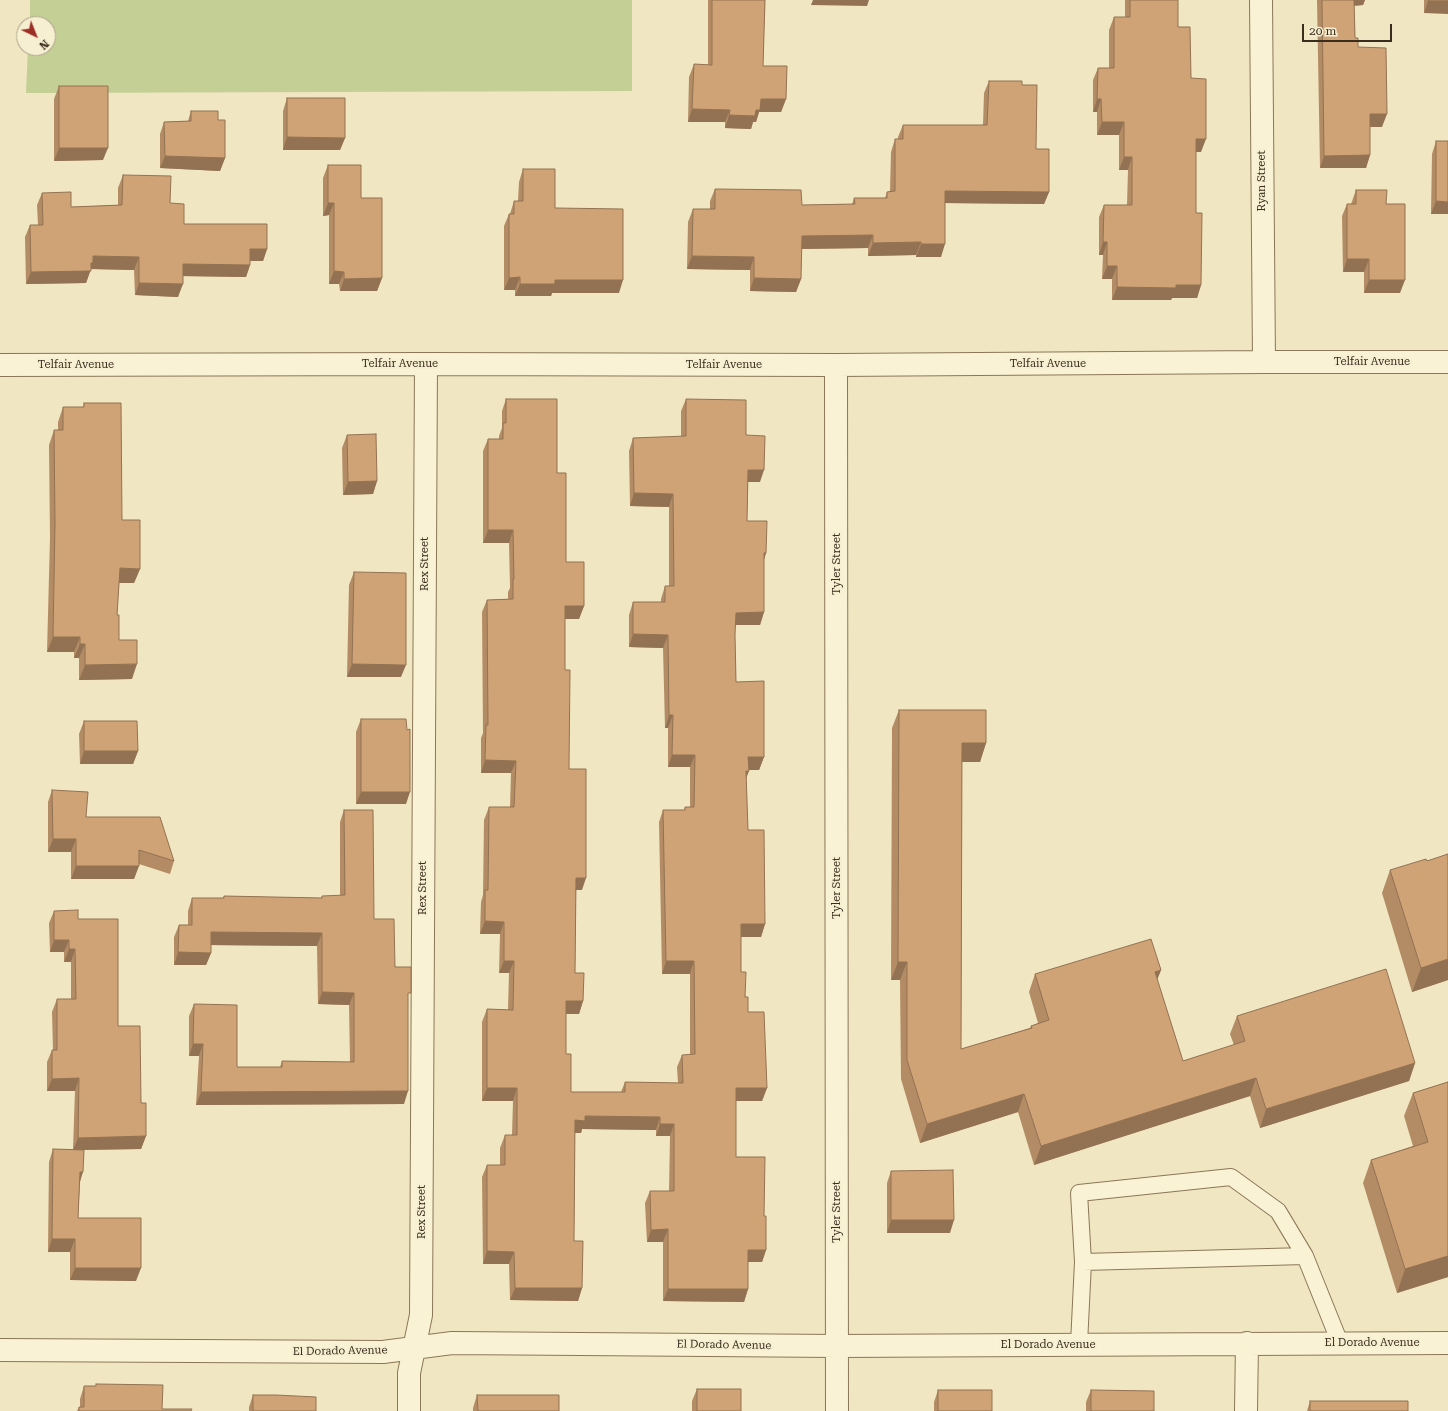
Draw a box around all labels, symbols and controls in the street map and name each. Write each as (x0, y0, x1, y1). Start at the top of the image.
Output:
north arrow (16, 16, 56, 56)
scale bar (1304, 16, 1394, 42)
text: 20 m (1309, 24, 1336, 38)
text: N (36, 37, 51, 52)
street label: Ryan Street (1255, 150, 1269, 212)
street label: Telfair Avenue (1334, 355, 1410, 369)
street label: Telfair Avenue (362, 357, 438, 371)
street label: Telfair Avenue (1010, 357, 1086, 371)
street label: Telfair Avenue (38, 358, 114, 372)
street label: Telfair Avenue (686, 358, 762, 372)
street label: Tyler Street (830, 533, 844, 595)
street label: Rex Street (418, 537, 432, 591)
street label: Tyler Street (830, 857, 844, 919)
street label: Rex Street (416, 861, 430, 915)
street label: Tyler Street (830, 1181, 844, 1243)
street label: Rex Street (415, 1185, 429, 1239)
street label: El Dorado Avenue (1325, 1336, 1419, 1350)
street label: El Dorado Avenue (676, 1338, 772, 1352)
street label: El Dorado Avenue (1001, 1338, 1095, 1352)
street label: El Dorado Avenue (292, 1344, 388, 1358)

